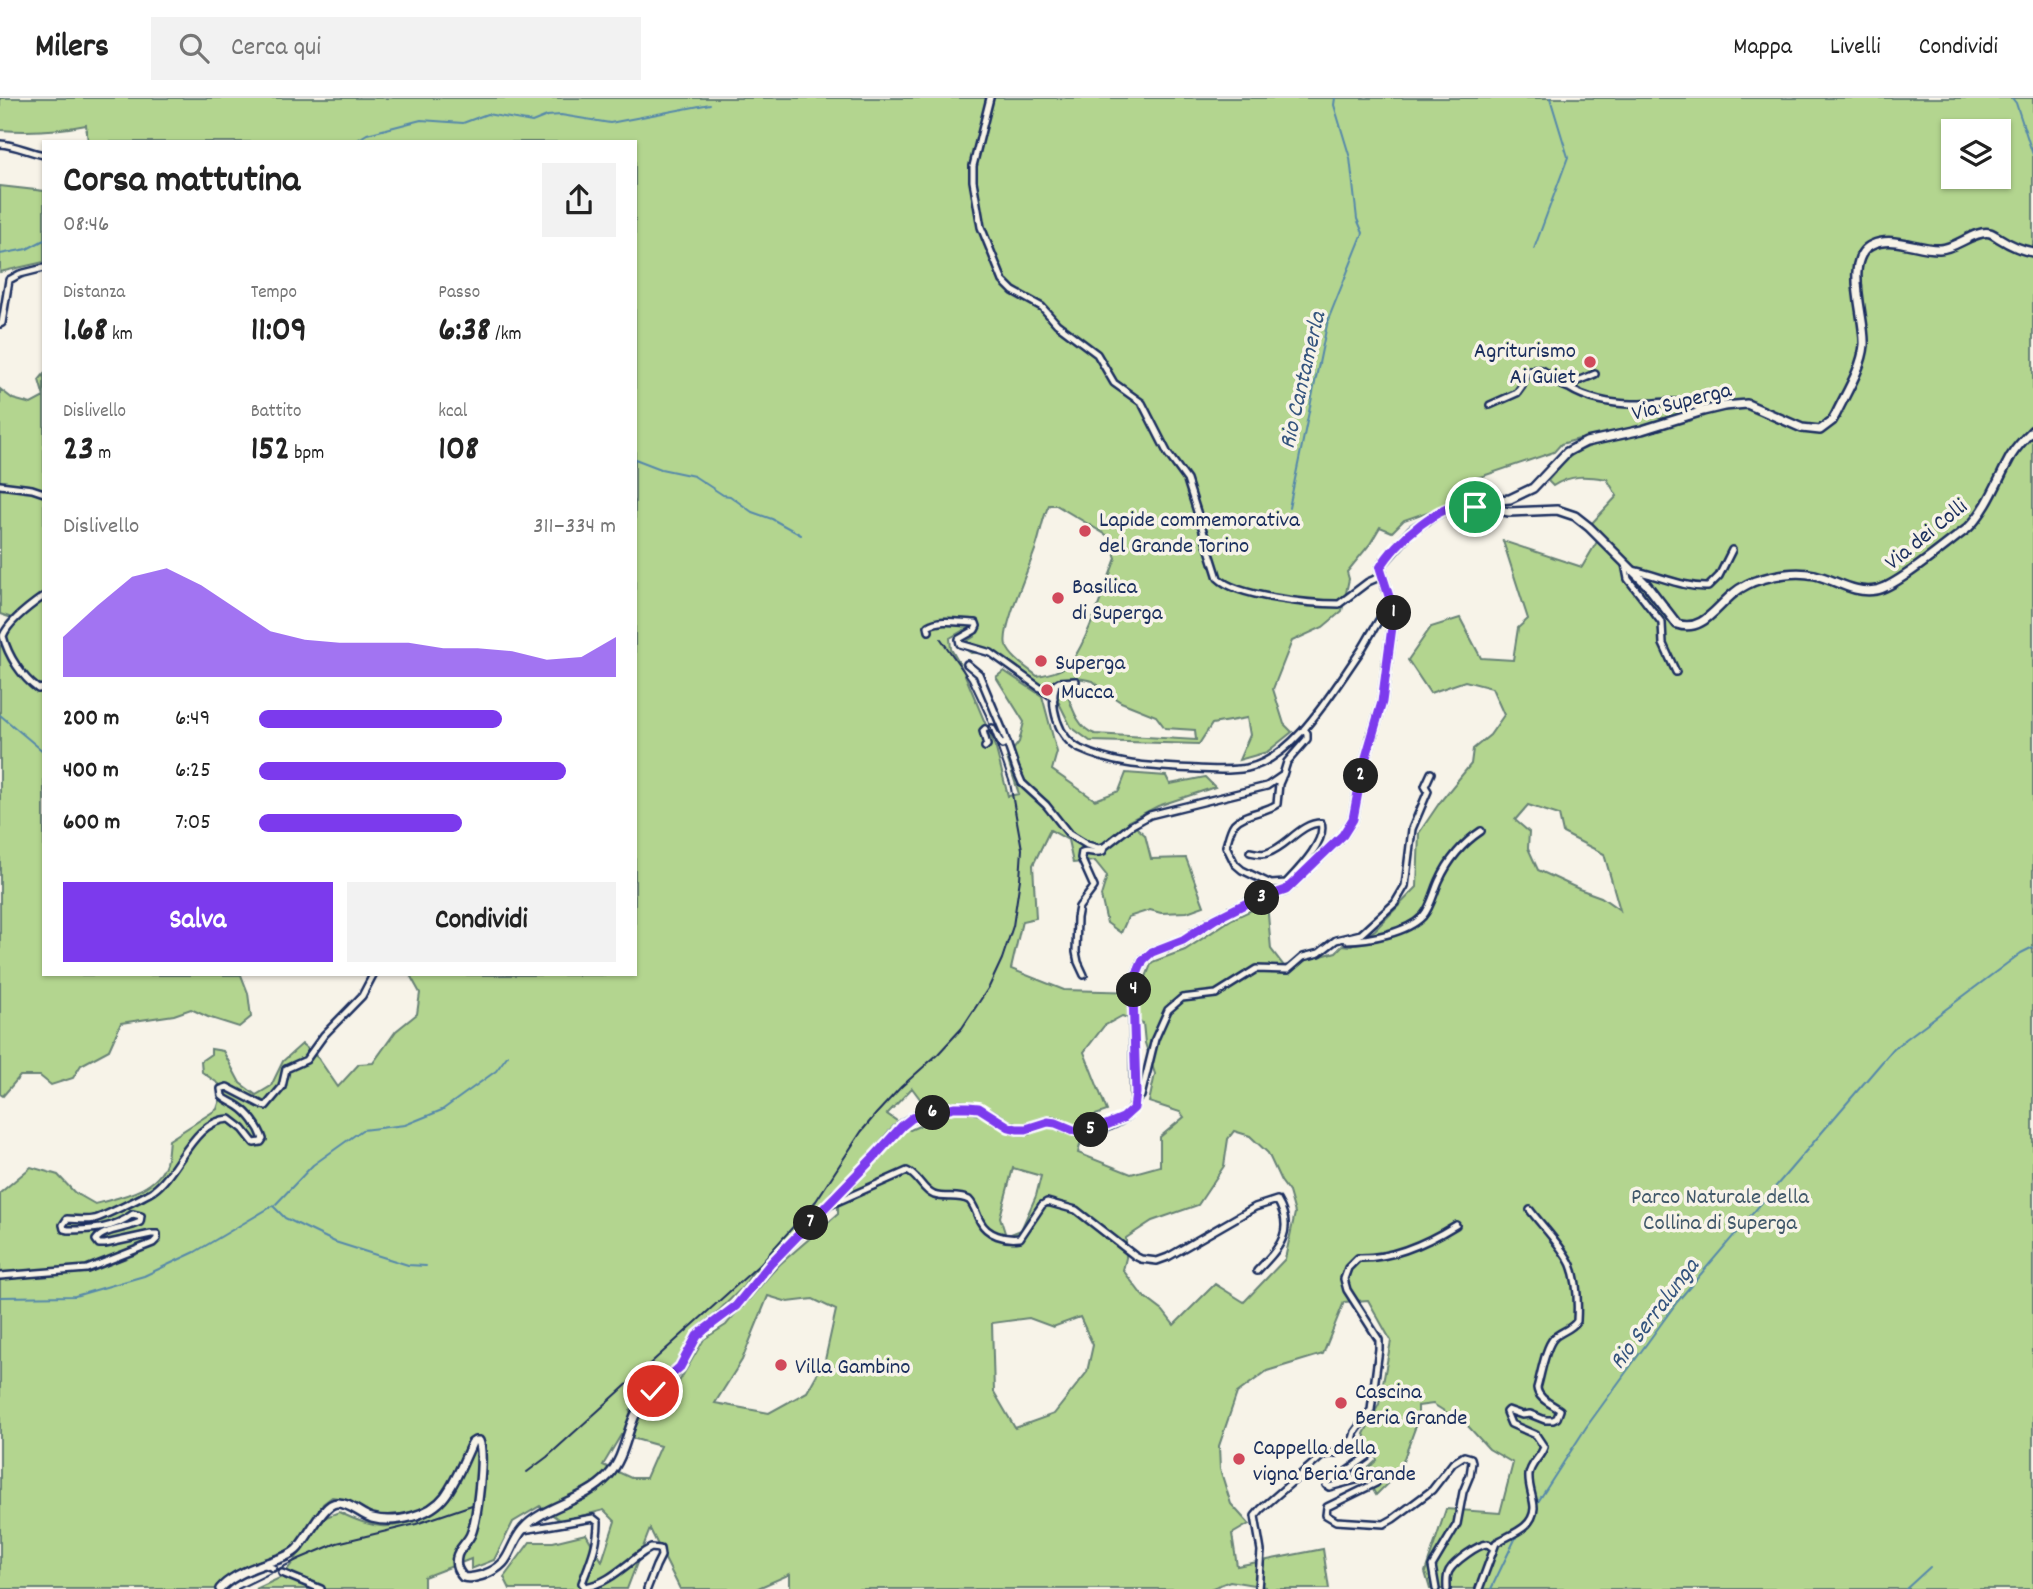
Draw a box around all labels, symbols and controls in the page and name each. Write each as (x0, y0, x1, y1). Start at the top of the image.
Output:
search box (151, 17, 641, 80)
text: Milers (35, 25, 109, 72)
icon: search (175, 29, 213, 67)
text: Cerca qui (231, 30, 321, 67)
text: Mappa (1733, 31, 1792, 65)
text: Livelli (1830, 31, 1881, 65)
text: Condividi (1919, 31, 1998, 65)
map controls (1941, 119, 2011, 189)
button: layers (1941, 119, 2011, 189)
text: Corsa mattutina (63, 155, 300, 210)
button: share (542, 163, 616, 237)
text: 08:46 (63, 209, 109, 242)
text: Distanza (63, 280, 125, 307)
text: Tempo (251, 280, 297, 307)
text: Passo (438, 280, 480, 307)
text: 1.68 (63, 307, 108, 357)
text: 11:09 (251, 307, 307, 357)
text: 6:38 (438, 307, 491, 357)
water label: Rio Cantamerla (1272, 307, 1337, 452)
text: km (108, 322, 133, 349)
text: /km (491, 322, 521, 349)
place label: Agriturismo Ai Guiet (1474, 336, 1576, 395)
marker: Agriturismo Ai Guiet (1582, 354, 1598, 370)
street label: Via Superga (1629, 375, 1736, 432)
text: Dislivello (63, 399, 126, 426)
text: Battito (251, 399, 302, 426)
text: kcal (438, 399, 467, 426)
text: 23 (63, 426, 94, 476)
text: 152 (251, 426, 290, 476)
text: 108 (438, 426, 479, 476)
text: m (94, 441, 111, 468)
text: bpm (290, 441, 324, 468)
pin (1445, 477, 1505, 537)
icon: arrive (1456, 488, 1494, 526)
street label: Via dei Colli (1879, 492, 1976, 580)
place label: Lapide commemorativa del Grande Torino (1099, 505, 1301, 564)
text: Dislivello (63, 511, 139, 544)
text: 311–334 m (533, 511, 616, 544)
marker: Lapide commemorativa del Grande Torino (1077, 523, 1093, 539)
place label: Basilica di Superga (1072, 572, 1164, 631)
marker: Basilica di Superga (1050, 590, 1066, 606)
pin: 1 (1376, 596, 1412, 630)
text: 1 (1391, 599, 1396, 626)
place label: Superga (1055, 648, 1126, 681)
marker: Superga (1033, 653, 1049, 669)
place label: Mucca (1061, 677, 1115, 710)
marker: Mucca (1039, 682, 1055, 698)
text: 200 m (63, 703, 119, 736)
text: 6:49 (175, 703, 210, 736)
text: 400 m (63, 755, 119, 788)
text: 6:25 (175, 755, 211, 788)
pin: 2 (1344, 758, 1378, 794)
text: 2 (1356, 762, 1365, 789)
text: 600 m (63, 807, 120, 840)
text: 7:05 (175, 807, 211, 840)
pin: 3 (1244, 880, 1280, 916)
button: Salva (63, 882, 333, 962)
button: Condividi (347, 882, 616, 962)
text: 3 (1257, 884, 1266, 911)
pin: 4 (1116, 972, 1152, 1008)
text: 4 (1130, 976, 1137, 1003)
pin: 6 (916, 1096, 950, 1130)
text: 6 (928, 1099, 937, 1126)
pin: 5 (1074, 1112, 1108, 1148)
text: 5 (1086, 1116, 1095, 1143)
park label: Parco Naturale della Collina di Superga (1631, 1182, 1810, 1241)
pin: 7 (794, 1206, 828, 1240)
text: 7 (807, 1209, 814, 1236)
water label: Rio Serralunga (1602, 1251, 1710, 1378)
place label: Villa Gambino (795, 1352, 911, 1385)
marker: Villa Gambino (773, 1357, 789, 1373)
pin (623, 1361, 683, 1421)
icon: check (634, 1372, 672, 1410)
place label: Cascina Beria Grande (1355, 1377, 1467, 1436)
marker: Cascina Beria Grande (1333, 1395, 1349, 1411)
place label: Cappella della vigna Beria Grande (1253, 1433, 1416, 1492)
marker: Cappella della vigna Beria Grande (1231, 1451, 1247, 1467)

